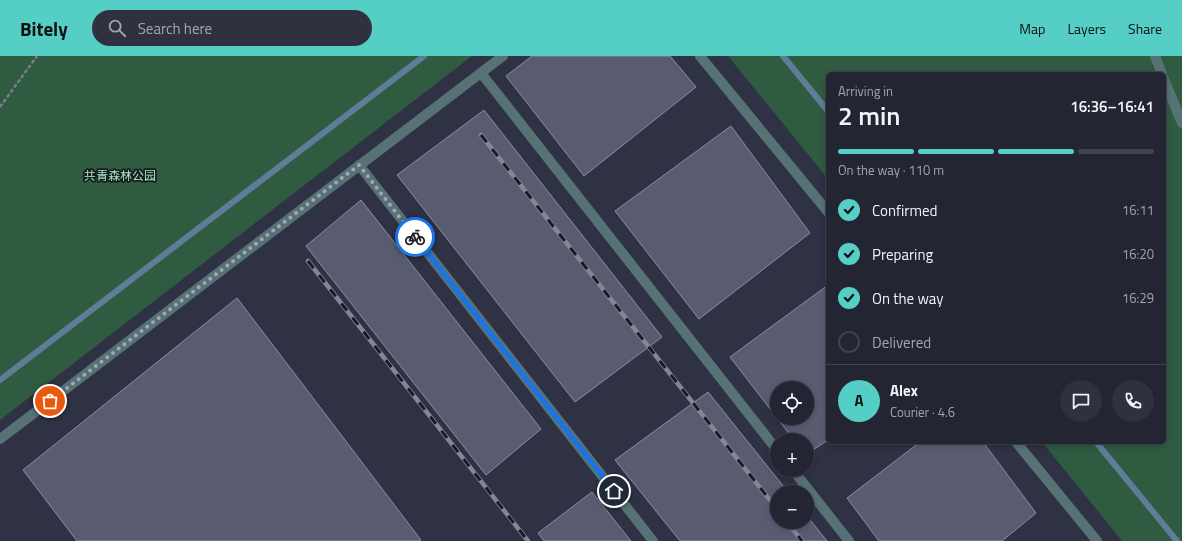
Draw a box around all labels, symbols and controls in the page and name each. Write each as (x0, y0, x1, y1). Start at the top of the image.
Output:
search box (92, 10, 372, 46)
text: Bitely (20, 14, 68, 43)
icon: search (106, 17, 128, 39)
text: Search here (138, 17, 212, 40)
text: Map (1019, 18, 1045, 39)
text: Layers (1067, 18, 1106, 39)
text: Share (1128, 18, 1162, 39)
text: Arriving in (838, 81, 893, 101)
text: 16:36–16:41 (1070, 95, 1154, 118)
text: 2 min (838, 96, 901, 135)
text: On the way · 110 m (838, 160, 944, 180)
park label: 共青森林公园 (84, 166, 156, 185)
icon: check (838, 199, 860, 221)
text: Confirmed (872, 199, 937, 222)
text: 16:11 (1122, 200, 1154, 220)
courier (395, 217, 435, 257)
icon: bike (404, 226, 426, 248)
icon: check (838, 243, 860, 265)
text: Preparing (872, 243, 933, 266)
text: 16:20 (1122, 244, 1154, 264)
icon: check (838, 287, 860, 309)
text: On the way (872, 287, 944, 310)
text: 16:29 (1122, 288, 1154, 308)
text: Delivered (872, 331, 931, 354)
text: Alex (890, 379, 918, 402)
button: chat (1060, 380, 1102, 422)
button: phone (1112, 380, 1154, 422)
map controls (770, 381, 814, 529)
button: locate (770, 381, 814, 425)
pin (33, 384, 67, 418)
text: A (854, 389, 864, 412)
icon: bag (39, 390, 61, 412)
text: Courier · 4.6 (890, 402, 955, 422)
button: + (770, 433, 814, 477)
pin (597, 474, 631, 508)
icon: home (603, 480, 625, 502)
button: − (770, 485, 814, 529)

